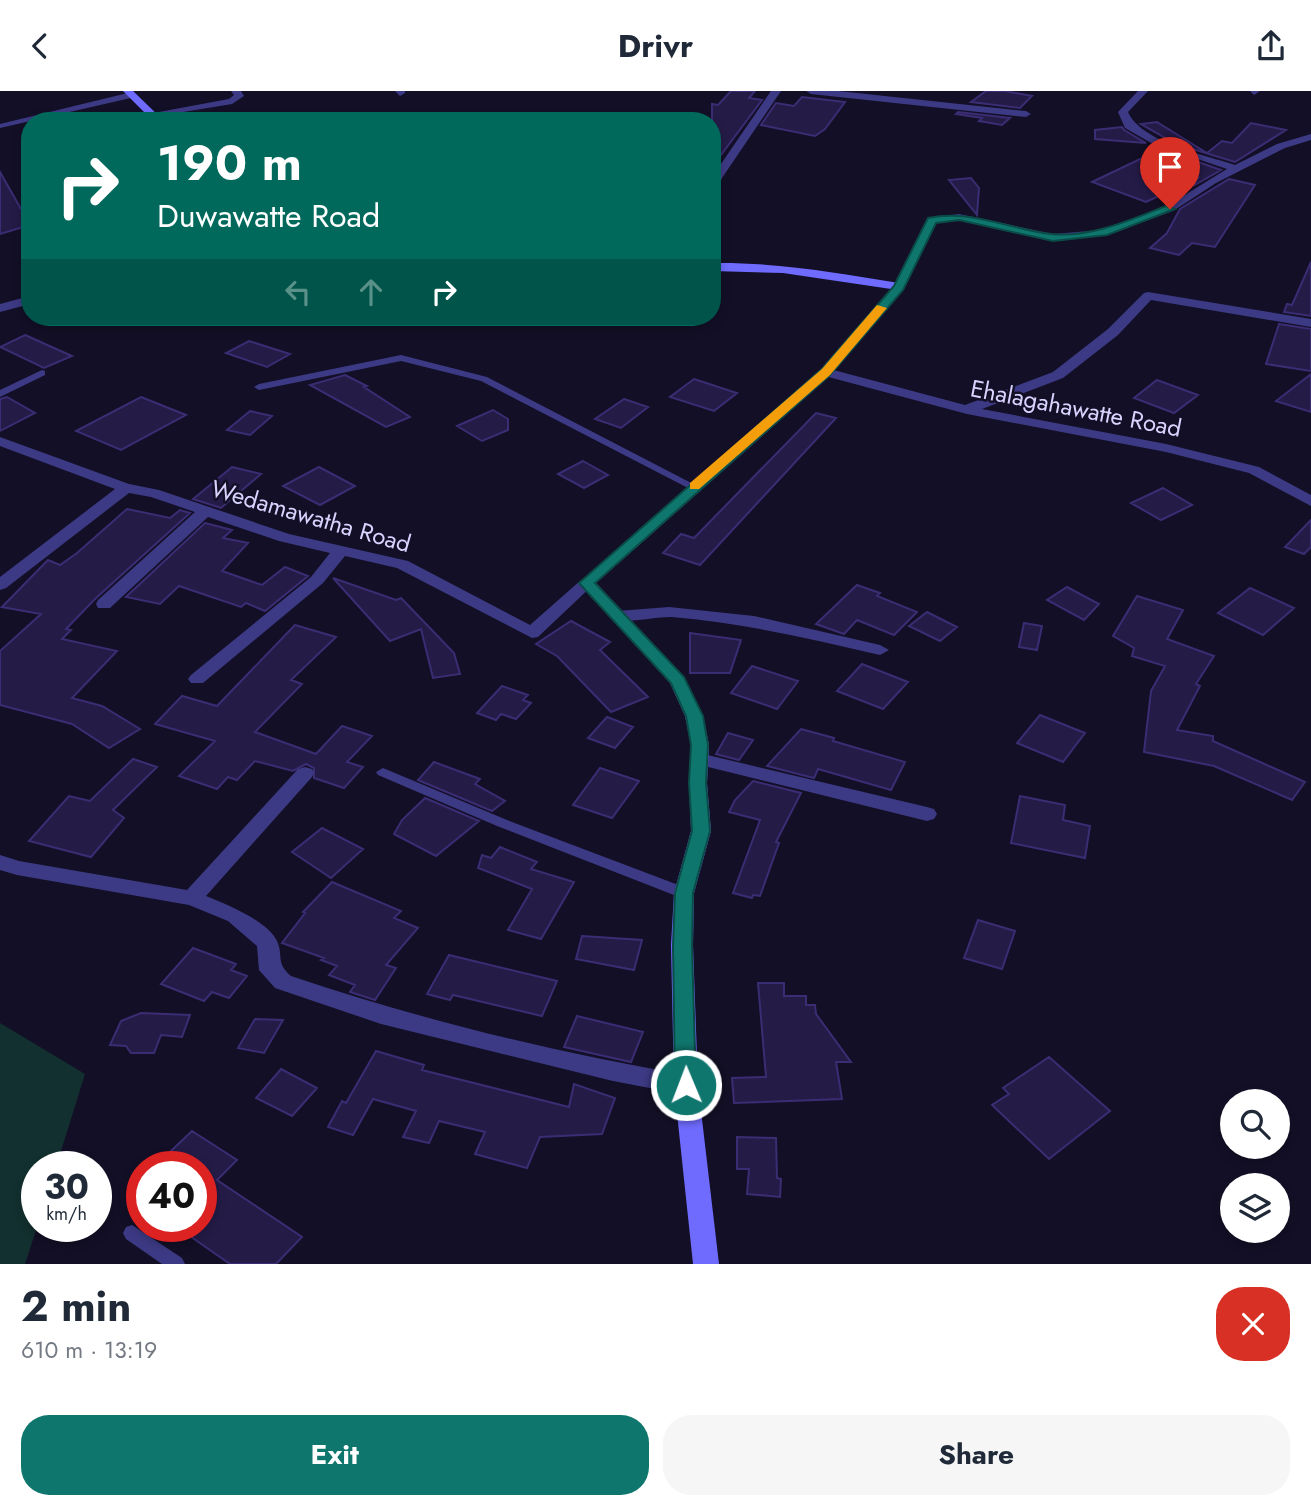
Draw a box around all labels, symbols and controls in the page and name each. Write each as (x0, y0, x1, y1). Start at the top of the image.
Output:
text: Drivr (618, 23, 693, 69)
icon: back (21, 27, 59, 65)
icon: share (1252, 27, 1290, 65)
text: 190 m (157, 128, 302, 198)
pin (1140, 137, 1200, 209)
icon: right (42, 140, 133, 231)
icon: arrive (1151, 148, 1189, 186)
text: Duwawatte Road (157, 193, 380, 239)
icon: left (279, 273, 317, 311)
icon: ahead (352, 273, 390, 311)
icon: right (425, 273, 463, 311)
street label: Ehalagahawatte Road (967, 370, 1185, 446)
street label: Wedamawatha Road (207, 471, 415, 561)
position arrow (649, 1048, 723, 1122)
map controls (1220, 1089, 1290, 1243)
button: search (1220, 1089, 1290, 1159)
speed limit sign: 40 (126, 1151, 217, 1242)
text: 30 (44, 1162, 89, 1212)
button: layers (1220, 1173, 1290, 1243)
text: km/h (46, 1201, 87, 1227)
text: 2 min (21, 1276, 131, 1337)
button: close (1216, 1287, 1290, 1361)
text: 610 m · 13:19 (21, 1333, 157, 1367)
button: Exit (21, 1415, 649, 1495)
button: Share (663, 1415, 1290, 1495)

